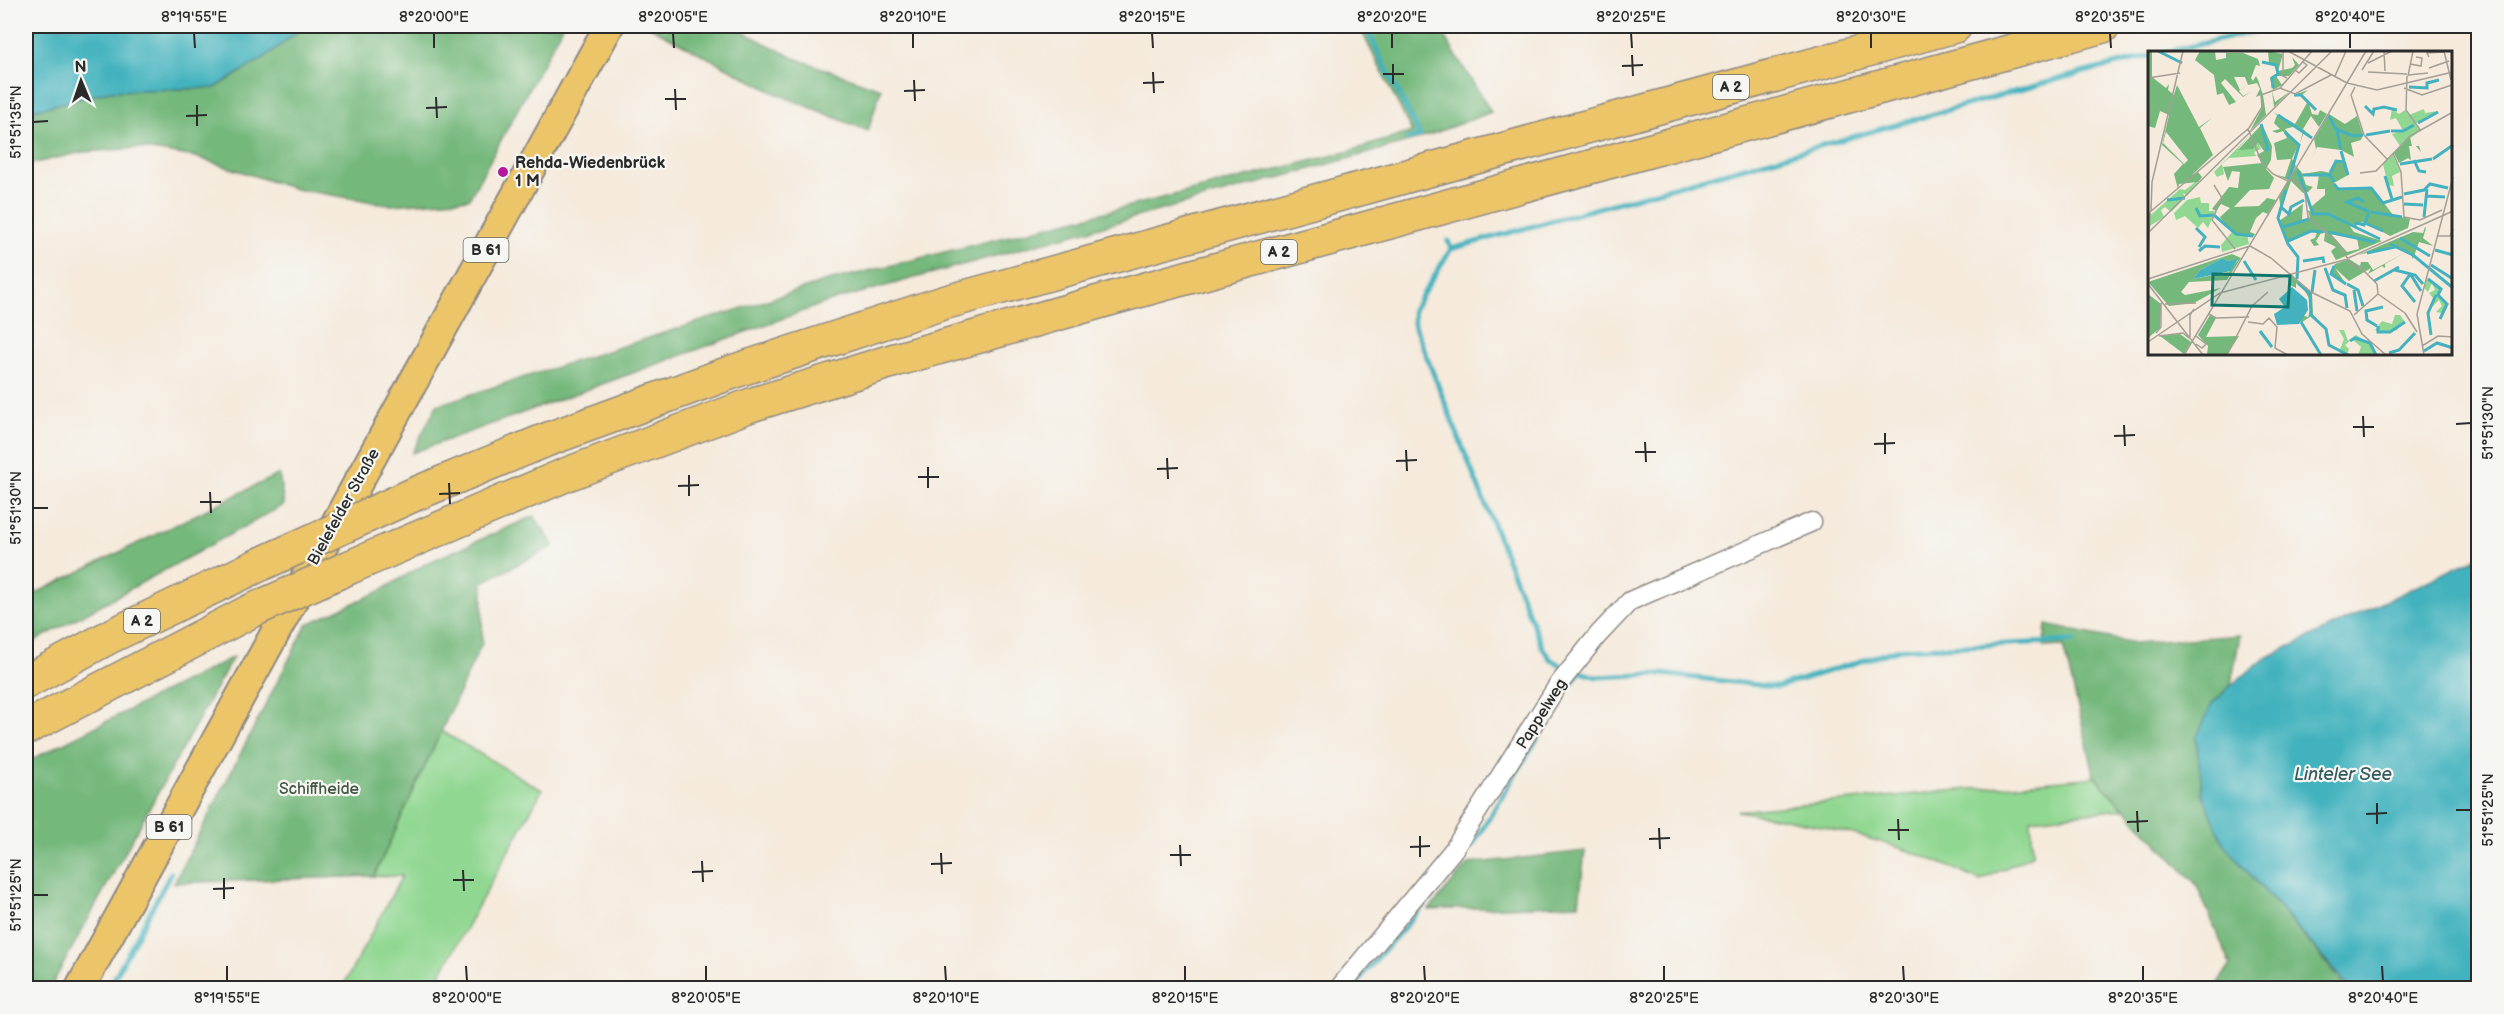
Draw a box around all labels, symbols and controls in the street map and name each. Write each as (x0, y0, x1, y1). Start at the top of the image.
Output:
text: 8°19'55"E (161, 8, 227, 27)
text: 8°20'00"E (399, 8, 469, 27)
text: 8°20'05"E (638, 8, 708, 27)
text: 8°20'10"E (880, 8, 947, 27)
text: 8°20'15"E (1119, 8, 1185, 27)
text: 8°20'20"E (1357, 8, 1427, 27)
text: 8°20'25"E (1596, 8, 1666, 27)
text: 8°20'30"E (1836, 8, 1906, 27)
text: 8°20'35"E (2075, 8, 2145, 27)
text: 8°20'40"E (2315, 8, 2385, 27)
north arrow (51, 51, 111, 111)
inset map (2148, 51, 2453, 356)
text: N (74, 58, 87, 77)
road number: A 2 (1713, 75, 1749, 99)
text: 51°51'35"N (7, 85, 26, 159)
place label: Rehda-Wiedenbrück 1 M (515, 154, 666, 191)
marker: Rehda-Wiedenbrück 1 M (496, 165, 510, 179)
road number: B 61 (464, 238, 508, 262)
road number: A 2 (1261, 240, 1297, 264)
text: 51°51'30"N (2479, 386, 2498, 460)
street label: Bielefelder Straße (304, 445, 384, 569)
text: 51°51'30"N (7, 471, 26, 545)
road number: A 2 (124, 609, 160, 633)
street label: Pappelweg (1513, 675, 1571, 753)
water label: Linteler See (2294, 764, 2392, 785)
text: 51°51'25"N (2479, 773, 2498, 847)
park label: Schiffheide (279, 780, 360, 799)
road number: B 61 (146, 815, 192, 839)
text: 51°51'25"N (7, 858, 26, 932)
text: 8°19'55"E (194, 989, 260, 1008)
text: 8°20'00"E (432, 989, 502, 1008)
text: 8°20'05"E (671, 989, 741, 1008)
text: 8°20'10"E (913, 989, 980, 1008)
text: 8°20'15"E (1152, 989, 1218, 1008)
text: 8°20'20"E (1390, 989, 1460, 1008)
text: 8°20'25"E (1629, 989, 1699, 1008)
text: 8°20'30"E (1869, 989, 1939, 1008)
text: 8°20'35"E (2108, 989, 2178, 1008)
text: 8°20'40"E (2348, 989, 2418, 1008)

